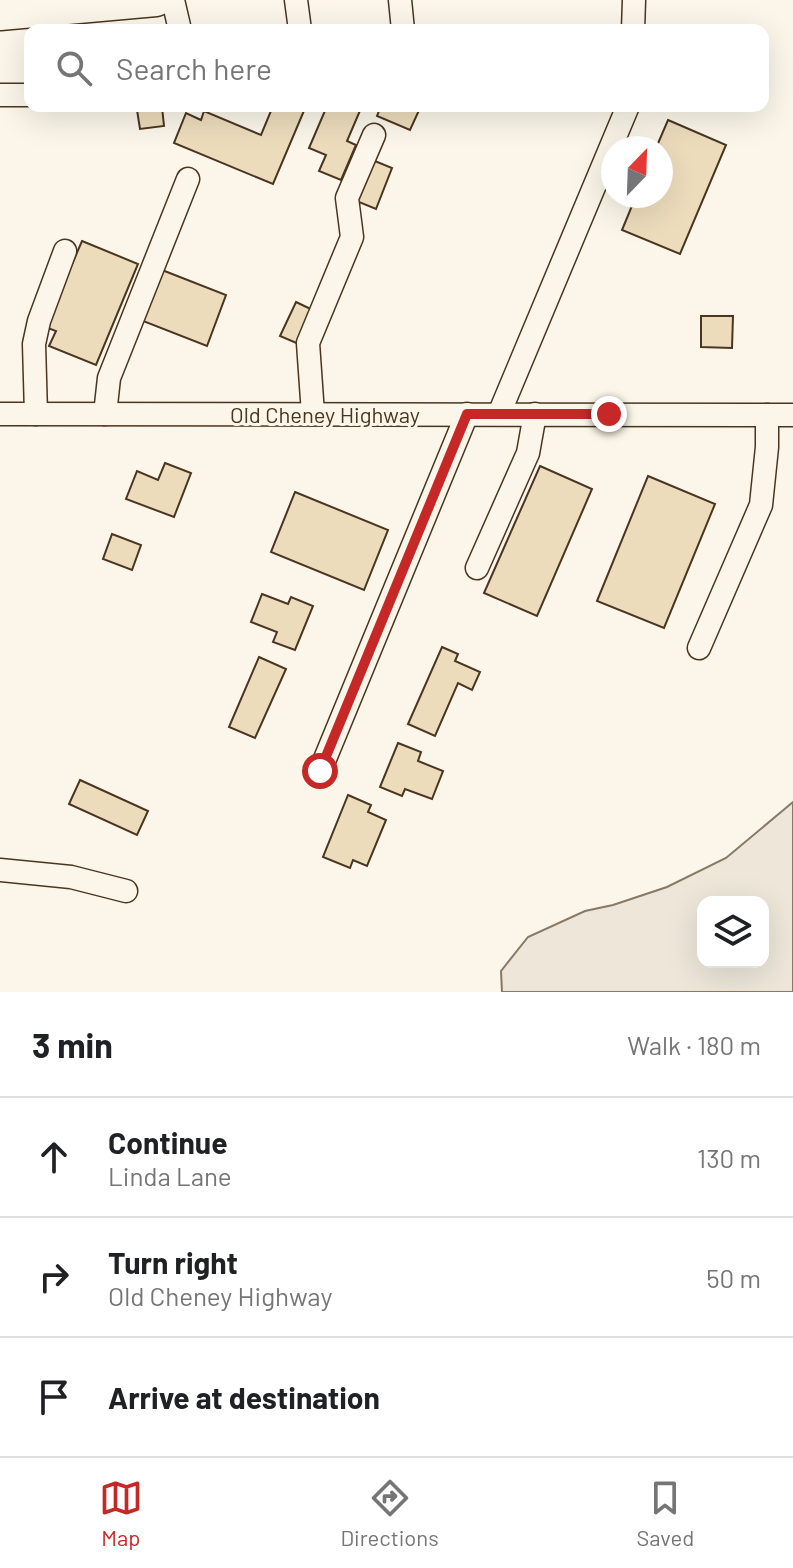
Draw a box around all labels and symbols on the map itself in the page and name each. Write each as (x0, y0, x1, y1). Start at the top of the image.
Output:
north arrow (601, 136, 673, 208)
route end (591, 396, 627, 432)
street label: Old Cheney Highway (230, 401, 420, 427)
route start (302, 753, 338, 789)

